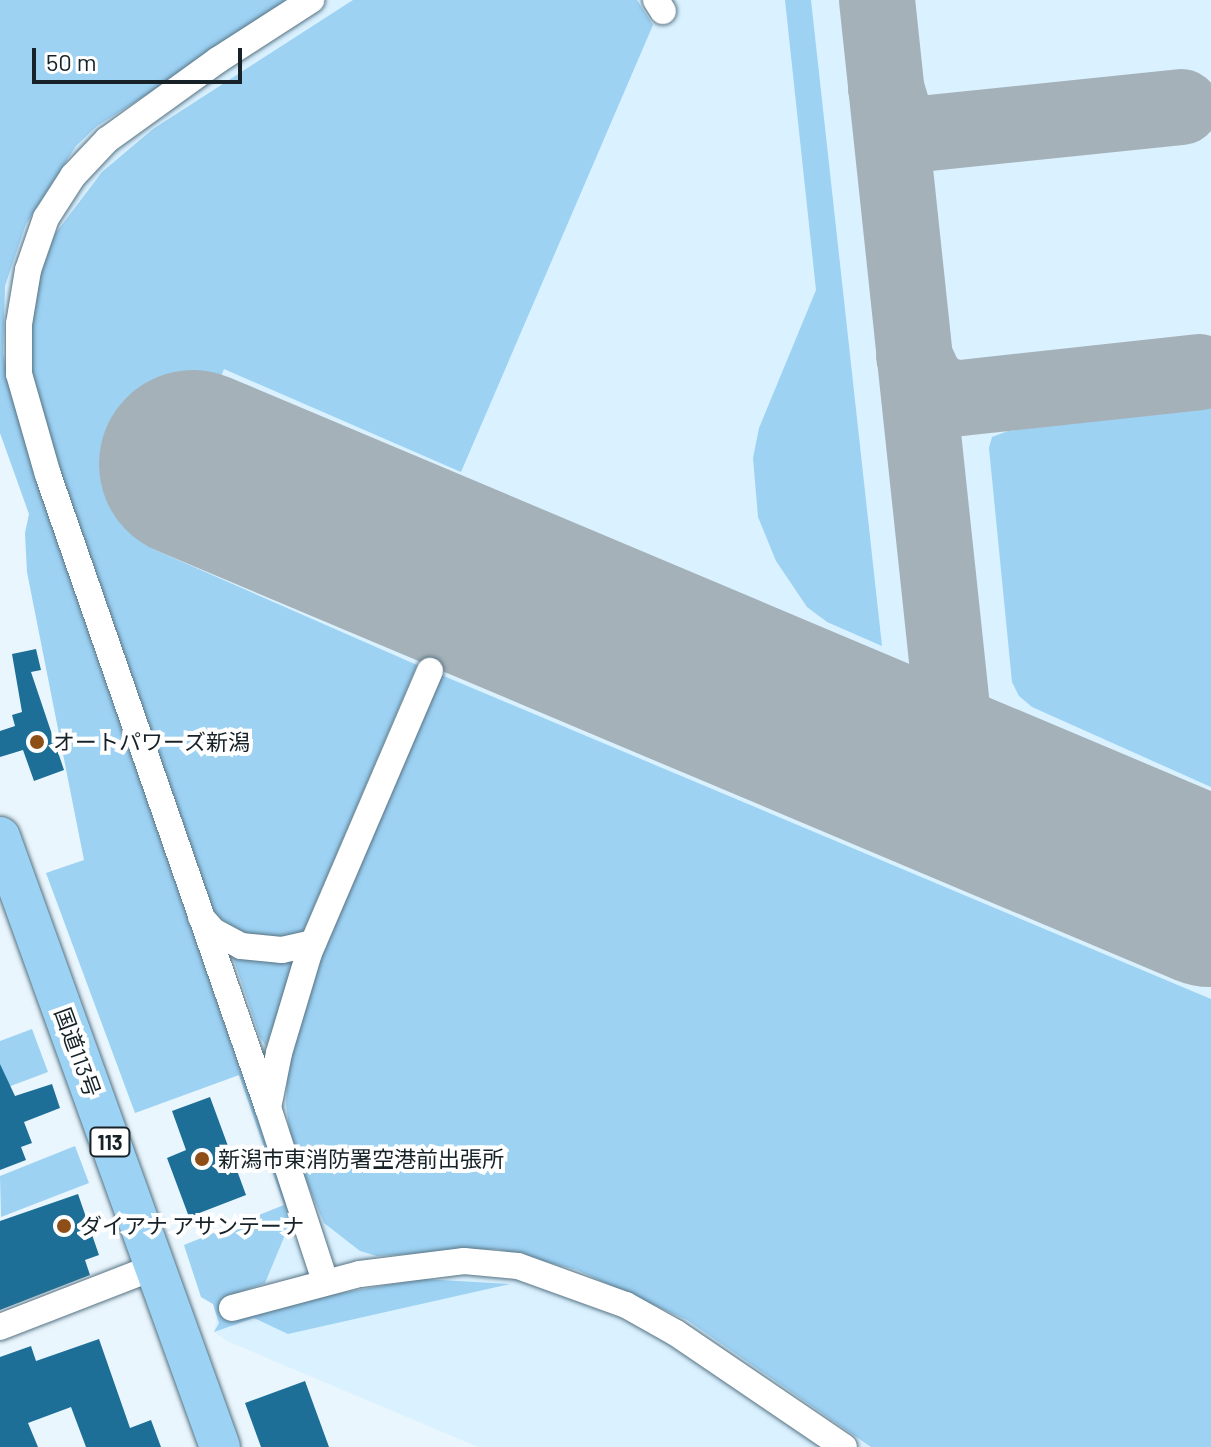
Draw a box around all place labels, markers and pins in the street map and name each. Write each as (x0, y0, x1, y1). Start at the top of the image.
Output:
place label: オートパワーズ新潟 (53, 729, 251, 755)
marker: オートパワーズ新潟 (28, 733, 46, 751)
place label: 新潟市東消防署空港前出張所 (218, 1146, 504, 1172)
marker: 新潟市東消防署空港前出張所 (193, 1150, 211, 1168)
place label: ダイアナ アサンテーナ (80, 1213, 304, 1239)
marker: ダイアナ アサンテーナ (55, 1217, 73, 1235)

